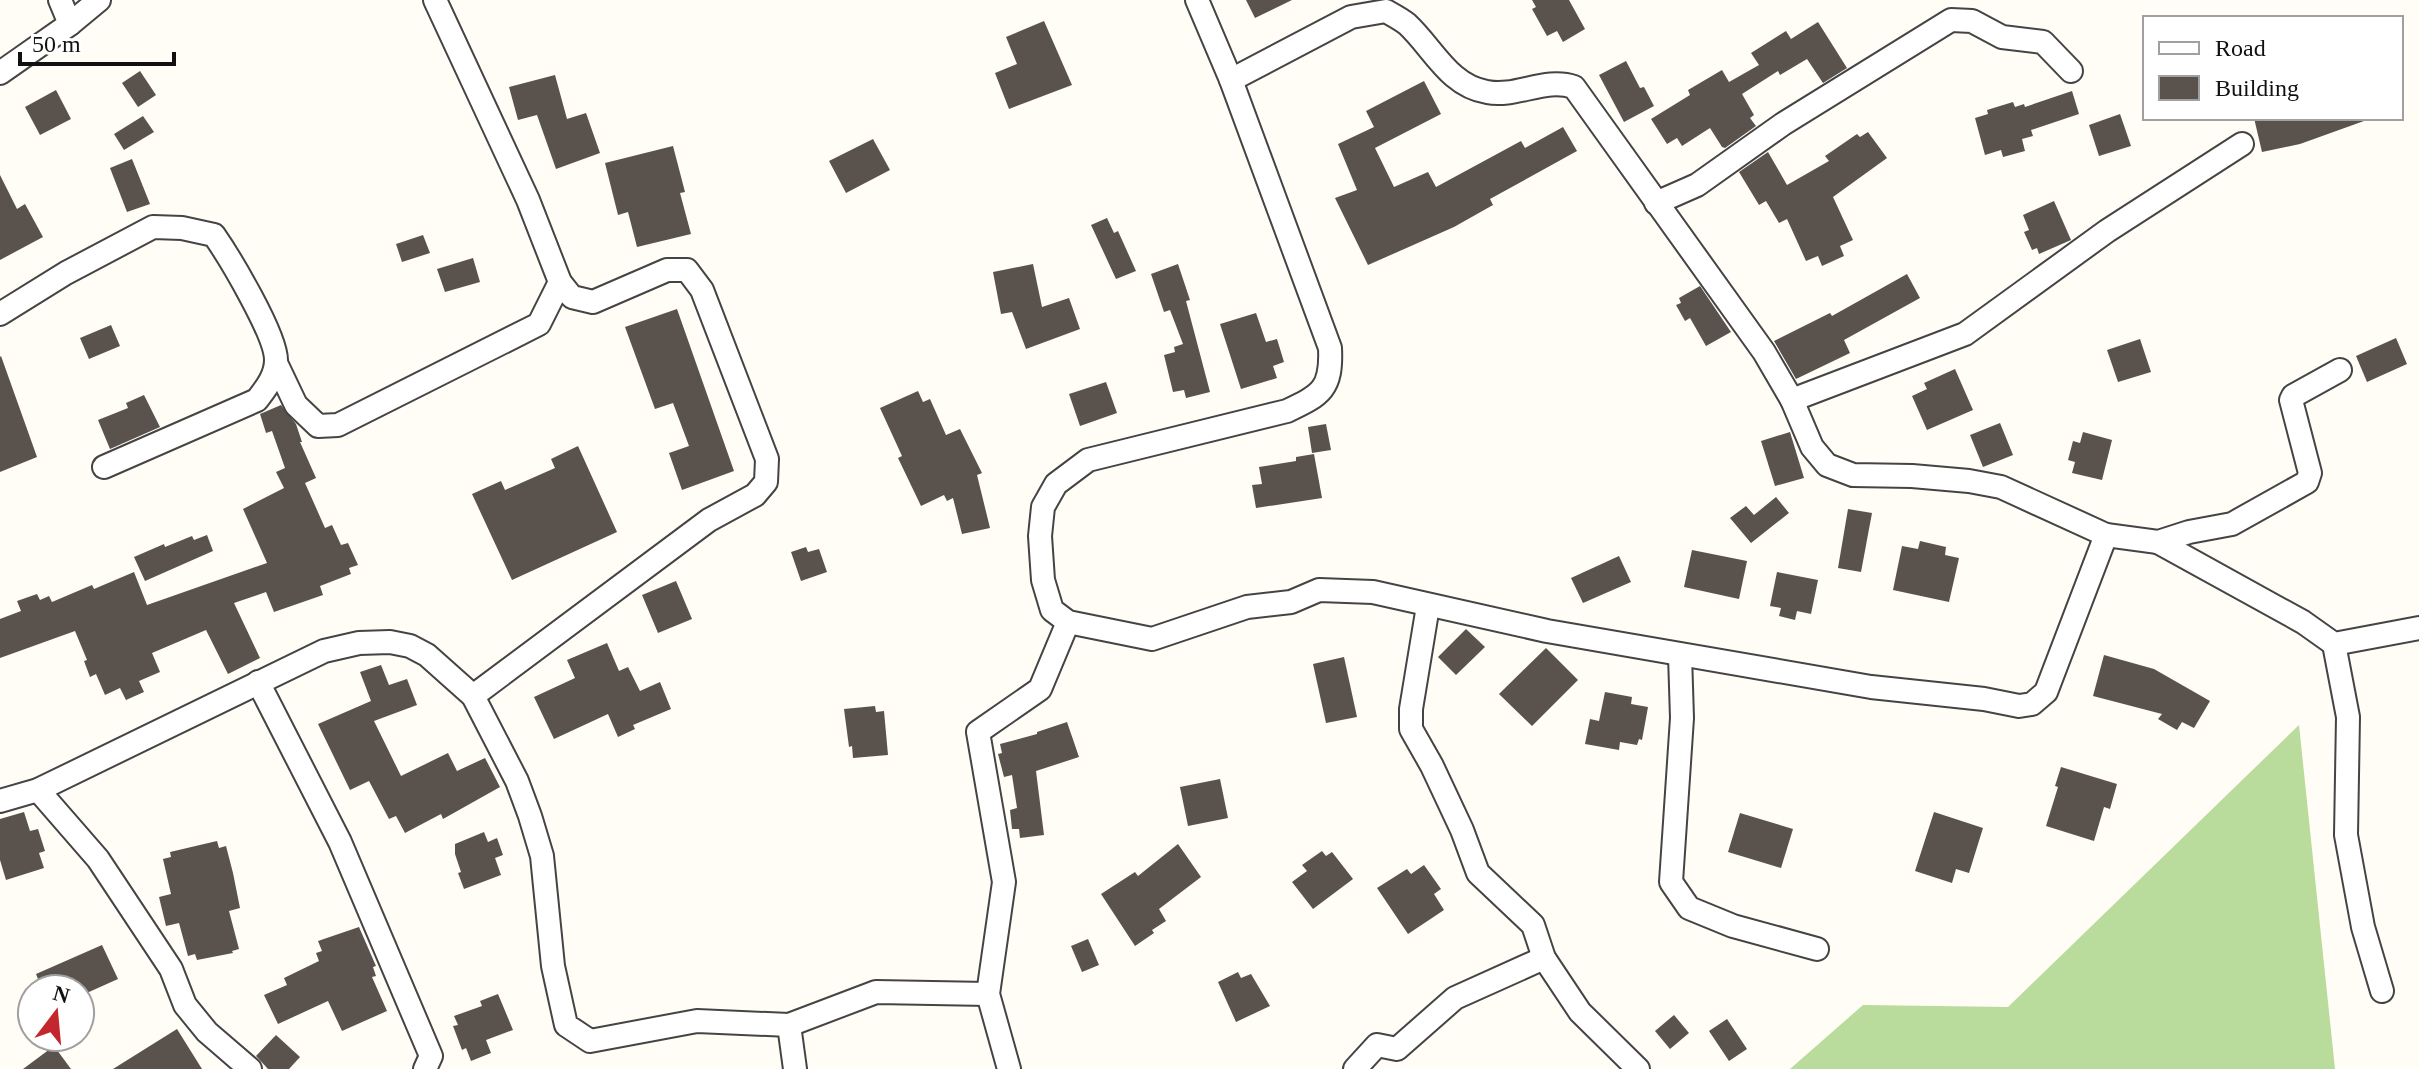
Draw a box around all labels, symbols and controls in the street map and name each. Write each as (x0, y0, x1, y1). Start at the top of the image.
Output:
scale bar (20, 16, 174, 66)
legend (2143, 16, 2403, 120)
text: 50 m (32, 31, 81, 57)
text: Road (2215, 35, 2266, 61)
text: Building (2215, 75, 2299, 101)
north arrow (16, 973, 96, 1053)
text: N (50, 980, 73, 1008)

